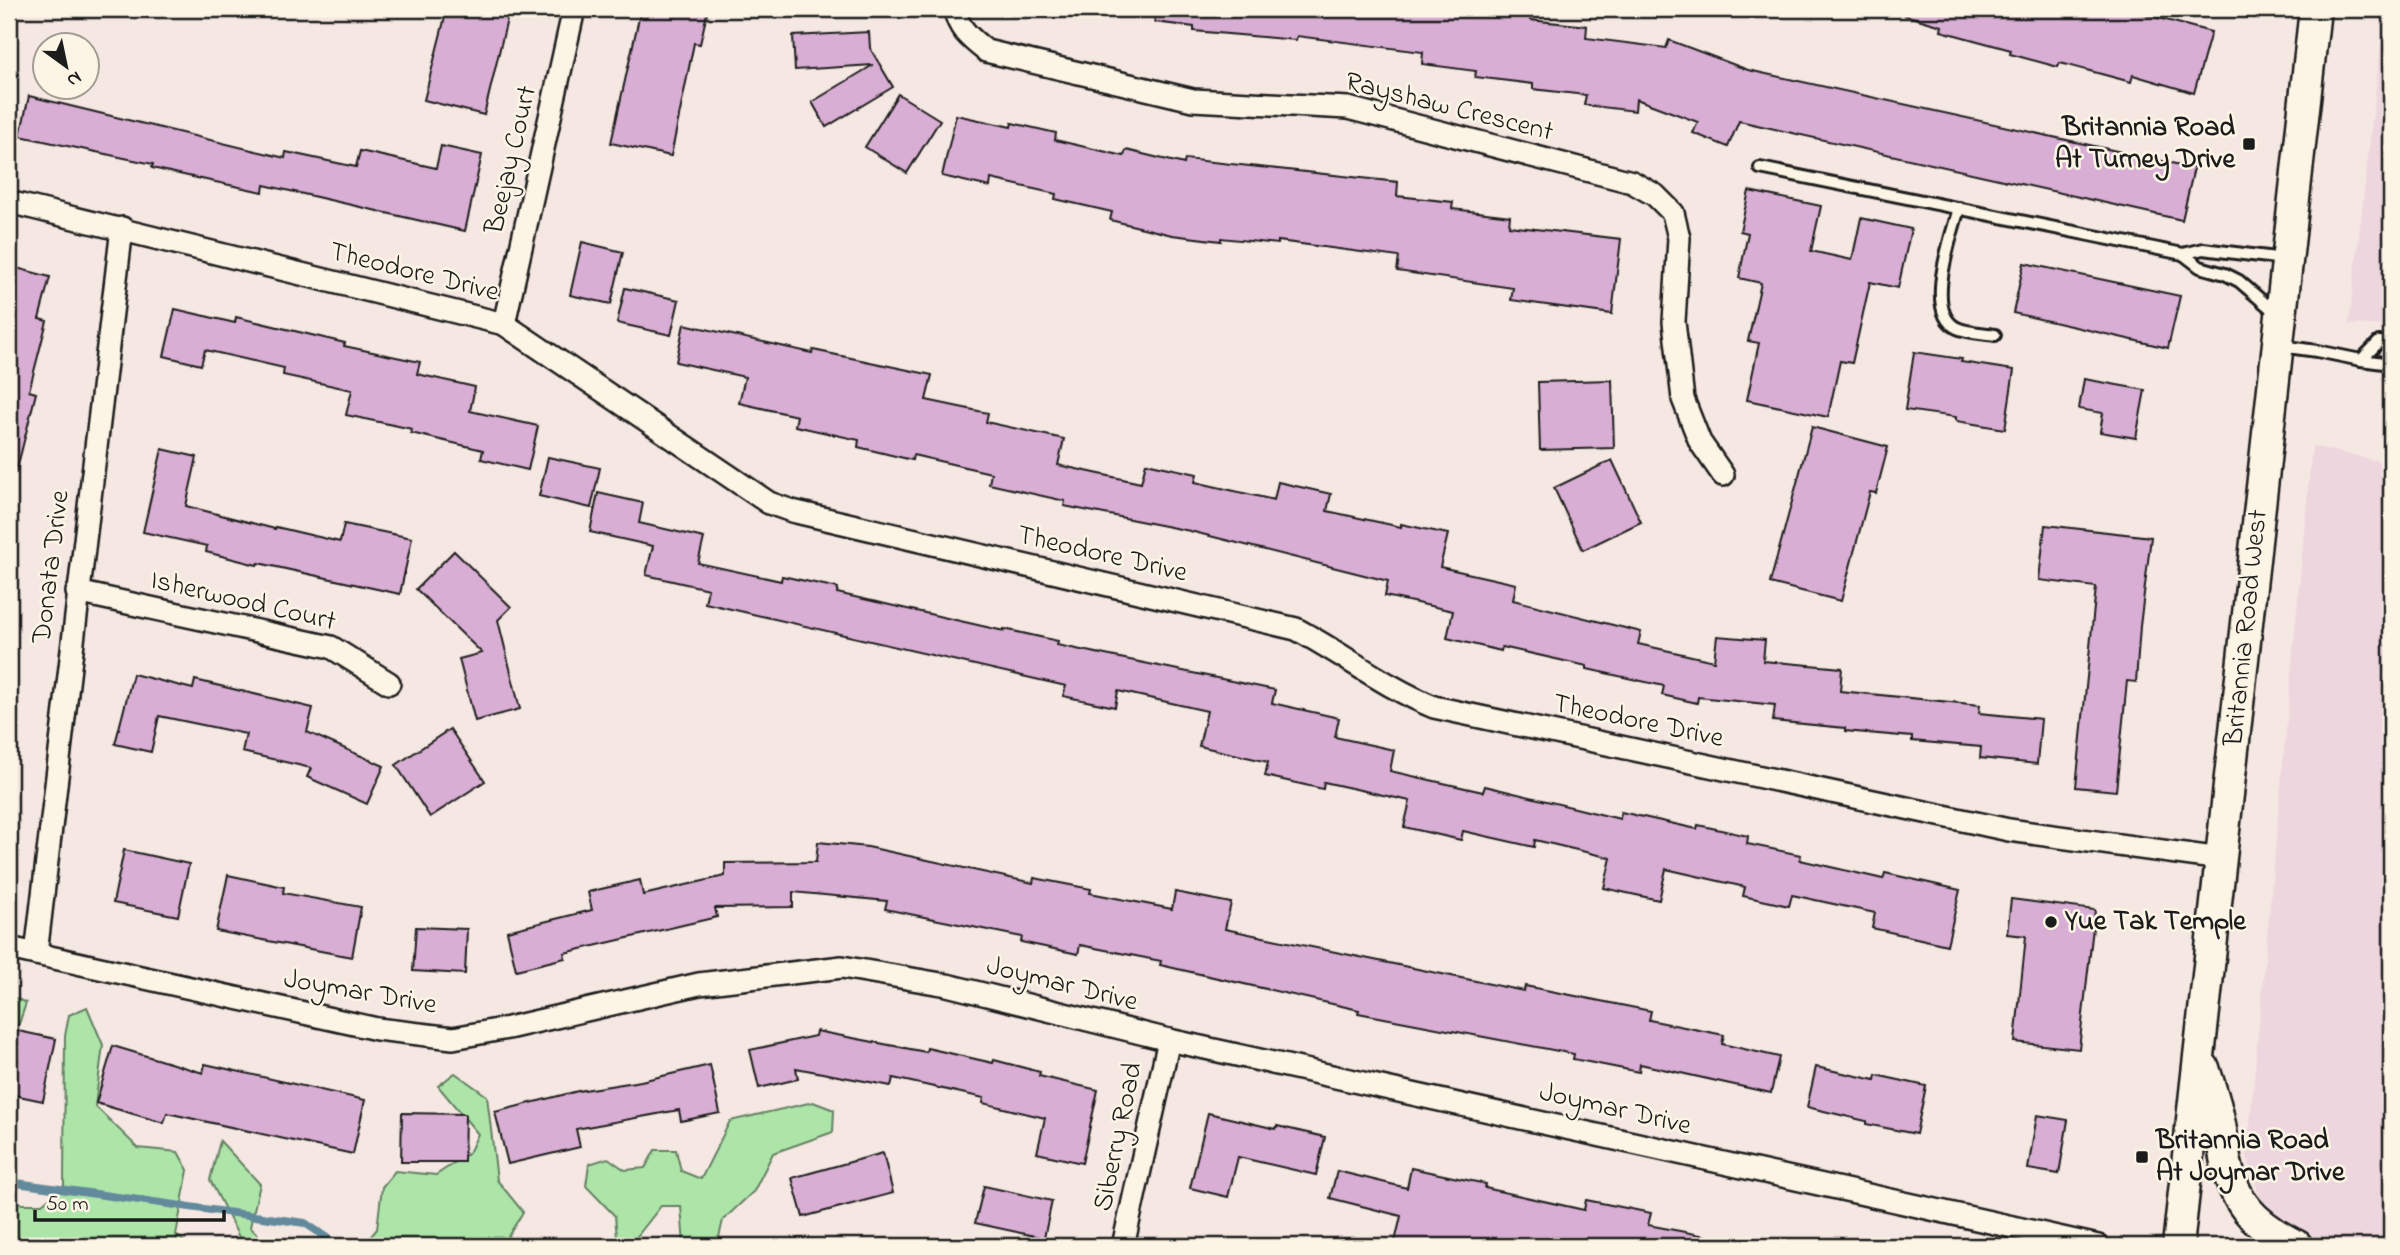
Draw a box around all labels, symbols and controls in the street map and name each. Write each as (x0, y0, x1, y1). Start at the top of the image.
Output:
north arrow (32, 32, 102, 102)
street label: Rayshaw Crescent (1341, 62, 1557, 154)
text: N (61, 63, 87, 93)
street label: Beejay Court (475, 82, 549, 239)
place label: Britannia Road At Turney Drive (2055, 108, 2236, 181)
marker: Britannia Road At Turney Drive (2241, 136, 2257, 152)
street label: Theodore Drive (325, 232, 504, 314)
street label: Donata Drive (22, 488, 82, 647)
street label: Britannia Road West (2214, 508, 2280, 749)
street label: Theodore Drive (1013, 516, 1192, 595)
street label: Isherwood Court (146, 561, 340, 643)
street label: Theodore Drive (1549, 684, 1728, 760)
place label: Yue Tak Temple (2064, 902, 2247, 943)
marker: Yue Tak Temple (2043, 914, 2059, 930)
street label: Joymar Drive (982, 946, 1142, 1024)
street label: Joymar Drive (280, 959, 440, 1027)
street label: Siberry Road (1083, 1059, 1155, 1215)
street label: Joymar Drive (1535, 1073, 1695, 1147)
place label: Britannia Road At Joymar Drive (2154, 1121, 2346, 1194)
marker: Britannia Road At Joymar Drive (2134, 1149, 2150, 1165)
scale bar (35, 1178, 224, 1222)
text: 50 m (46, 1190, 89, 1220)

